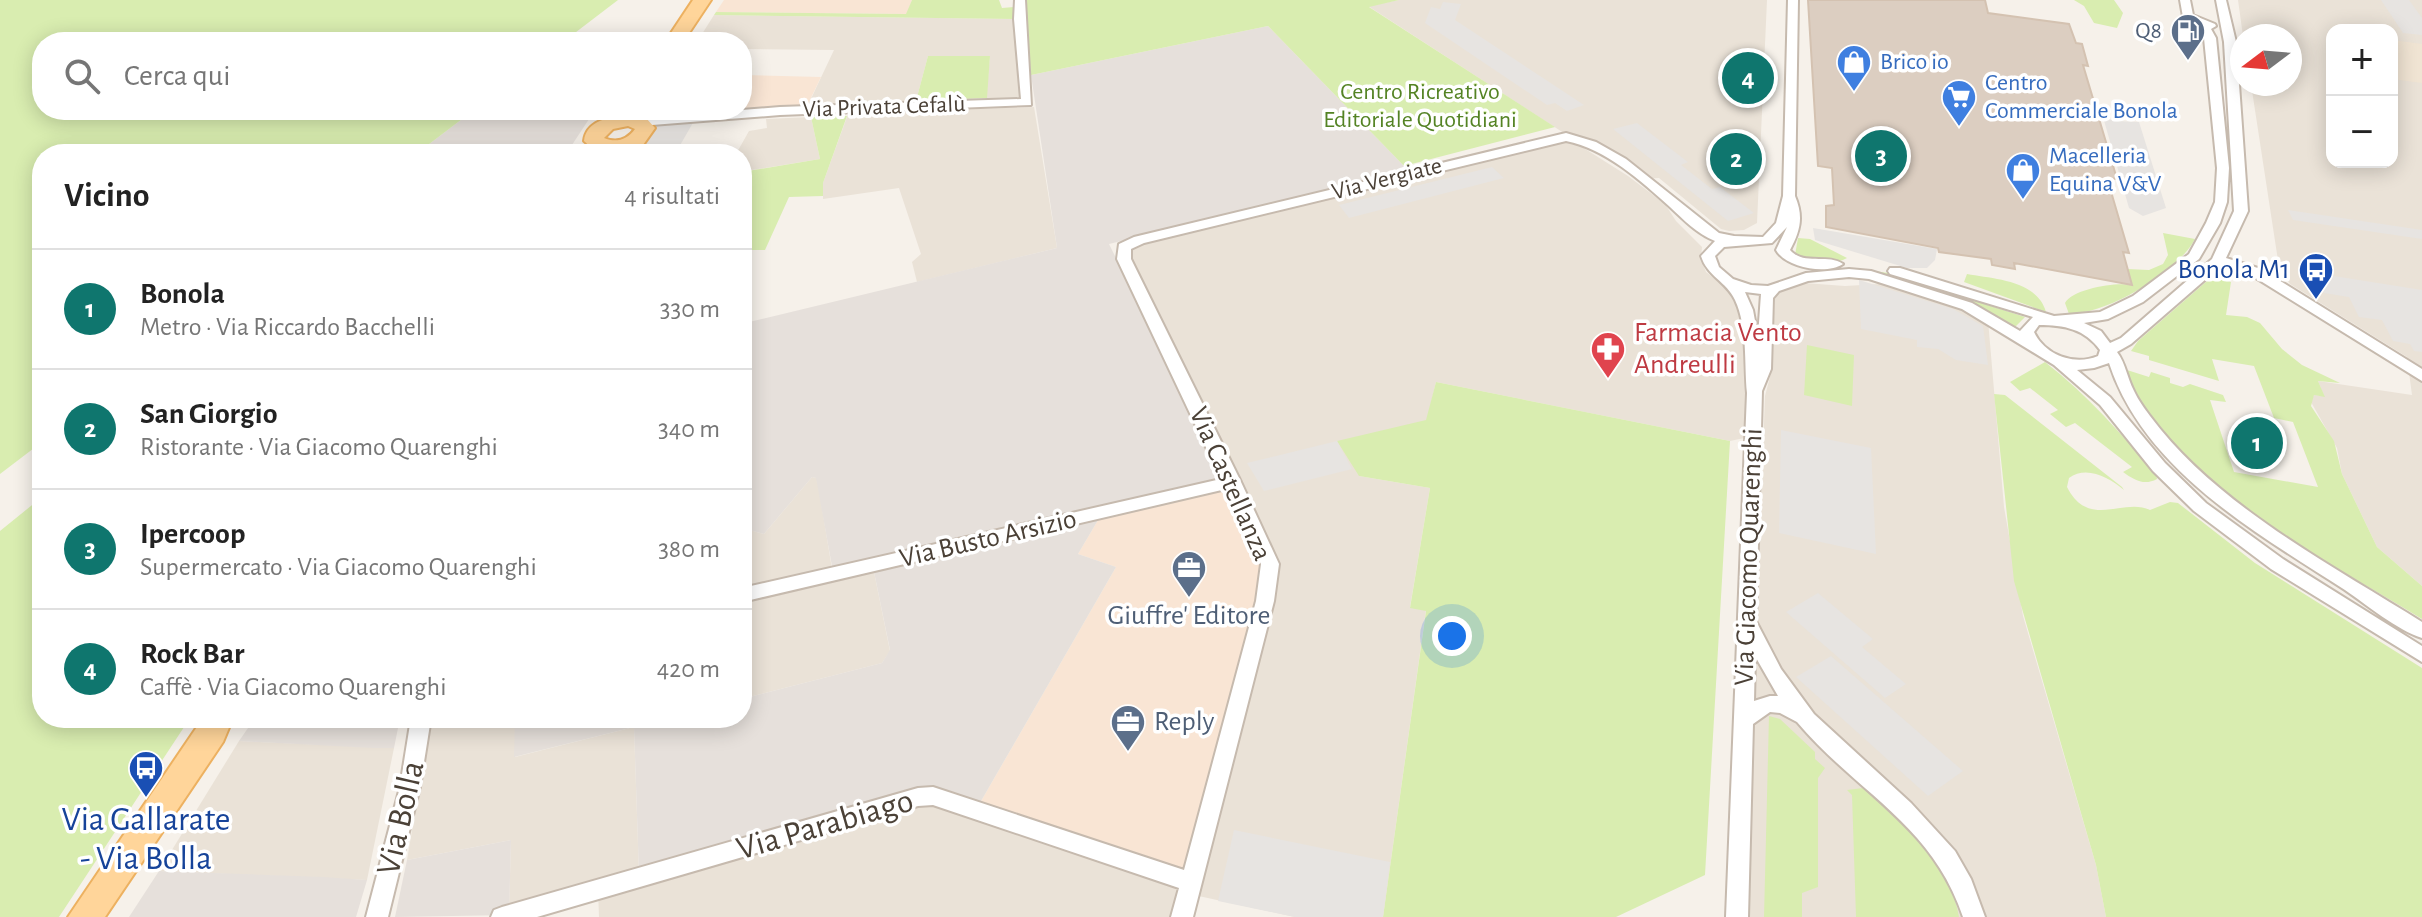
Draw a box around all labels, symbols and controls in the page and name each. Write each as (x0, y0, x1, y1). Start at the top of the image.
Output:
fuel station icon: Q8 (2169, 12, 2207, 62)
place label: Q8 (2135, 19, 2162, 43)
north arrow (2230, 24, 2302, 96)
map controls (2326, 24, 2398, 168)
button: + (2326, 24, 2398, 96)
search box (32, 32, 752, 120)
shop icon: Brico io (1835, 43, 1873, 93)
pin: 4 (1722, 48, 1774, 108)
place label: Brico io (1880, 50, 1949, 74)
icon: search (60, 54, 104, 98)
text: Cerca qui (124, 61, 230, 91)
place label: Centro Commerciale Bonola (1985, 71, 2178, 123)
supermarket icon: Centro Commerciale Bonola (1940, 78, 1978, 128)
park label: Centro Ricreativo Editoriale Quotidiani (1323, 80, 1517, 132)
street label: Via Privata Cefalù (802, 92, 966, 122)
button: − (2326, 96, 2398, 168)
pin: 3 (1855, 126, 1907, 186)
pin: 2 (1710, 129, 1762, 189)
place label: Macelleria Equina V&V (2049, 144, 2162, 196)
shop icon: Macelleria Equina V&V (2004, 151, 2042, 201)
street label: Via Vergiate (1329, 154, 1445, 204)
text: Vicino (64, 179, 150, 213)
text: 4 risultati (624, 183, 720, 209)
bus stop icon: Bonola M1 (2297, 251, 2335, 301)
place label: Bonola M1 (2177, 256, 2290, 284)
text: Bonola (140, 279, 225, 309)
text: 1 (85, 296, 95, 322)
text: 330 m (660, 296, 720, 322)
text: Metro · Via Riccardo Bacchelli (140, 314, 435, 340)
place label: Farmacia Vento Andreulli (1634, 319, 1802, 379)
pharmacy icon: Farmacia Vento Andreulli (1589, 330, 1627, 380)
text: San Giorgio (140, 399, 278, 429)
street label: Via Castellanza (1184, 403, 1276, 565)
pin: 1 (2231, 413, 2283, 473)
text: 2 (84, 416, 96, 442)
text: 340 m (658, 416, 720, 442)
street label: Via Giacomo Quarenghi (1731, 428, 1767, 686)
text: Ristorante · Via Giacomo Quarenghi (140, 434, 498, 460)
street label: Via Busto Arsizio (897, 505, 1079, 573)
text: Ipercoop (140, 519, 245, 549)
text: 3 (84, 536, 96, 562)
text: 380 m (658, 536, 720, 562)
office icon: Giuffre' Editore (1170, 549, 1208, 599)
text: Supermercato · Via Giacomo Quarenghi (140, 554, 537, 580)
place label: Giuffre' Editore (1107, 602, 1271, 630)
your location (1432, 616, 1472, 656)
text: Rock Bar (140, 639, 244, 669)
text: 4 (83, 656, 97, 682)
text: 420 m (657, 656, 720, 682)
text: Caffè · Via Giacomo Quarenghi (140, 674, 446, 700)
office icon: Reply (1109, 703, 1147, 753)
place label: Reply (1154, 708, 1215, 736)
bus stop icon: Via Gallarate - Via Bolla (127, 749, 165, 799)
street label: Via Bolla (371, 758, 431, 878)
street label: Via Parabiago (733, 784, 917, 866)
place label: Via Gallarate - Via Bolla (61, 803, 231, 876)

